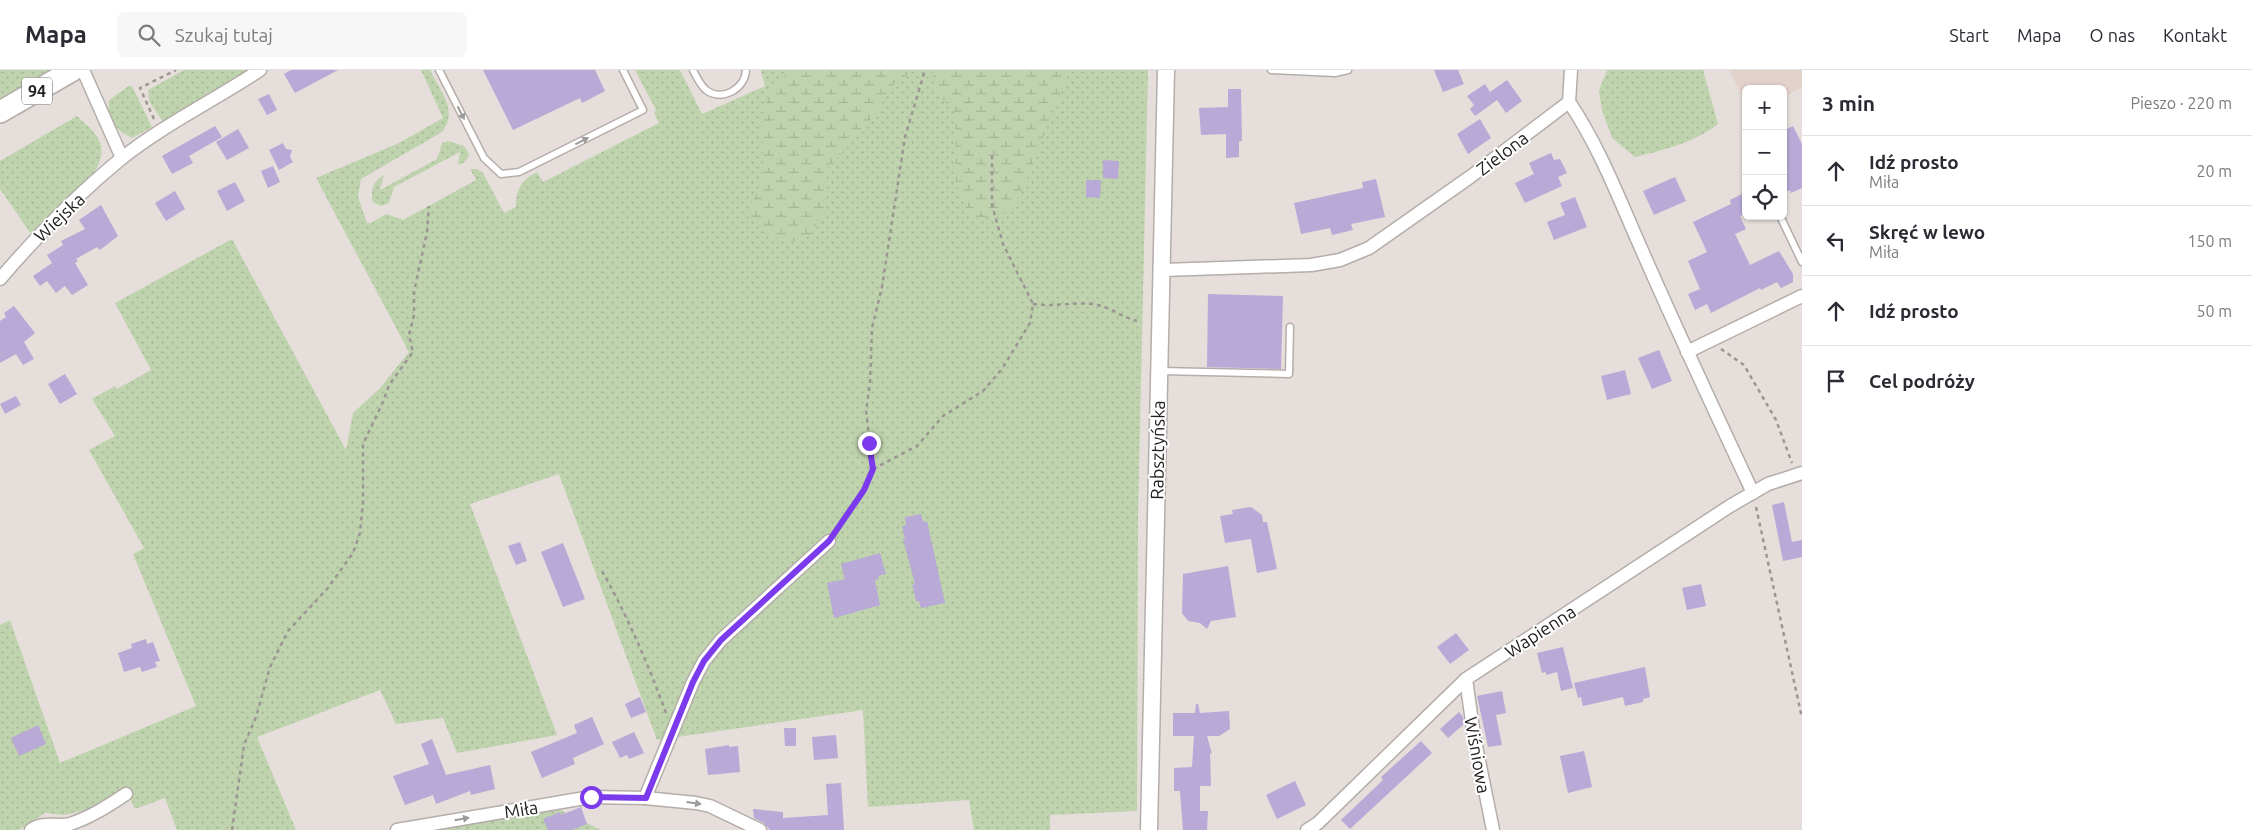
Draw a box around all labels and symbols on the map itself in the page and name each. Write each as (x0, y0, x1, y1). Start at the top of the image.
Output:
road number: 94 (22, 78, 52, 104)
one-way arrow (457, 106, 465, 121)
street label: Zielona (1472, 127, 1532, 179)
one-way arrow (575, 136, 590, 145)
street label: Wiejska (30, 189, 88, 245)
street label: Rabsztyńska (1146, 400, 1168, 500)
route end (858, 432, 881, 455)
street label: Wapienna (1501, 601, 1579, 661)
street label: Wiśniowa (1461, 715, 1495, 795)
route start (580, 786, 603, 809)
street label: Miła (503, 796, 539, 822)
one-way arrow (686, 799, 702, 807)
one-way arrow (454, 814, 470, 822)

